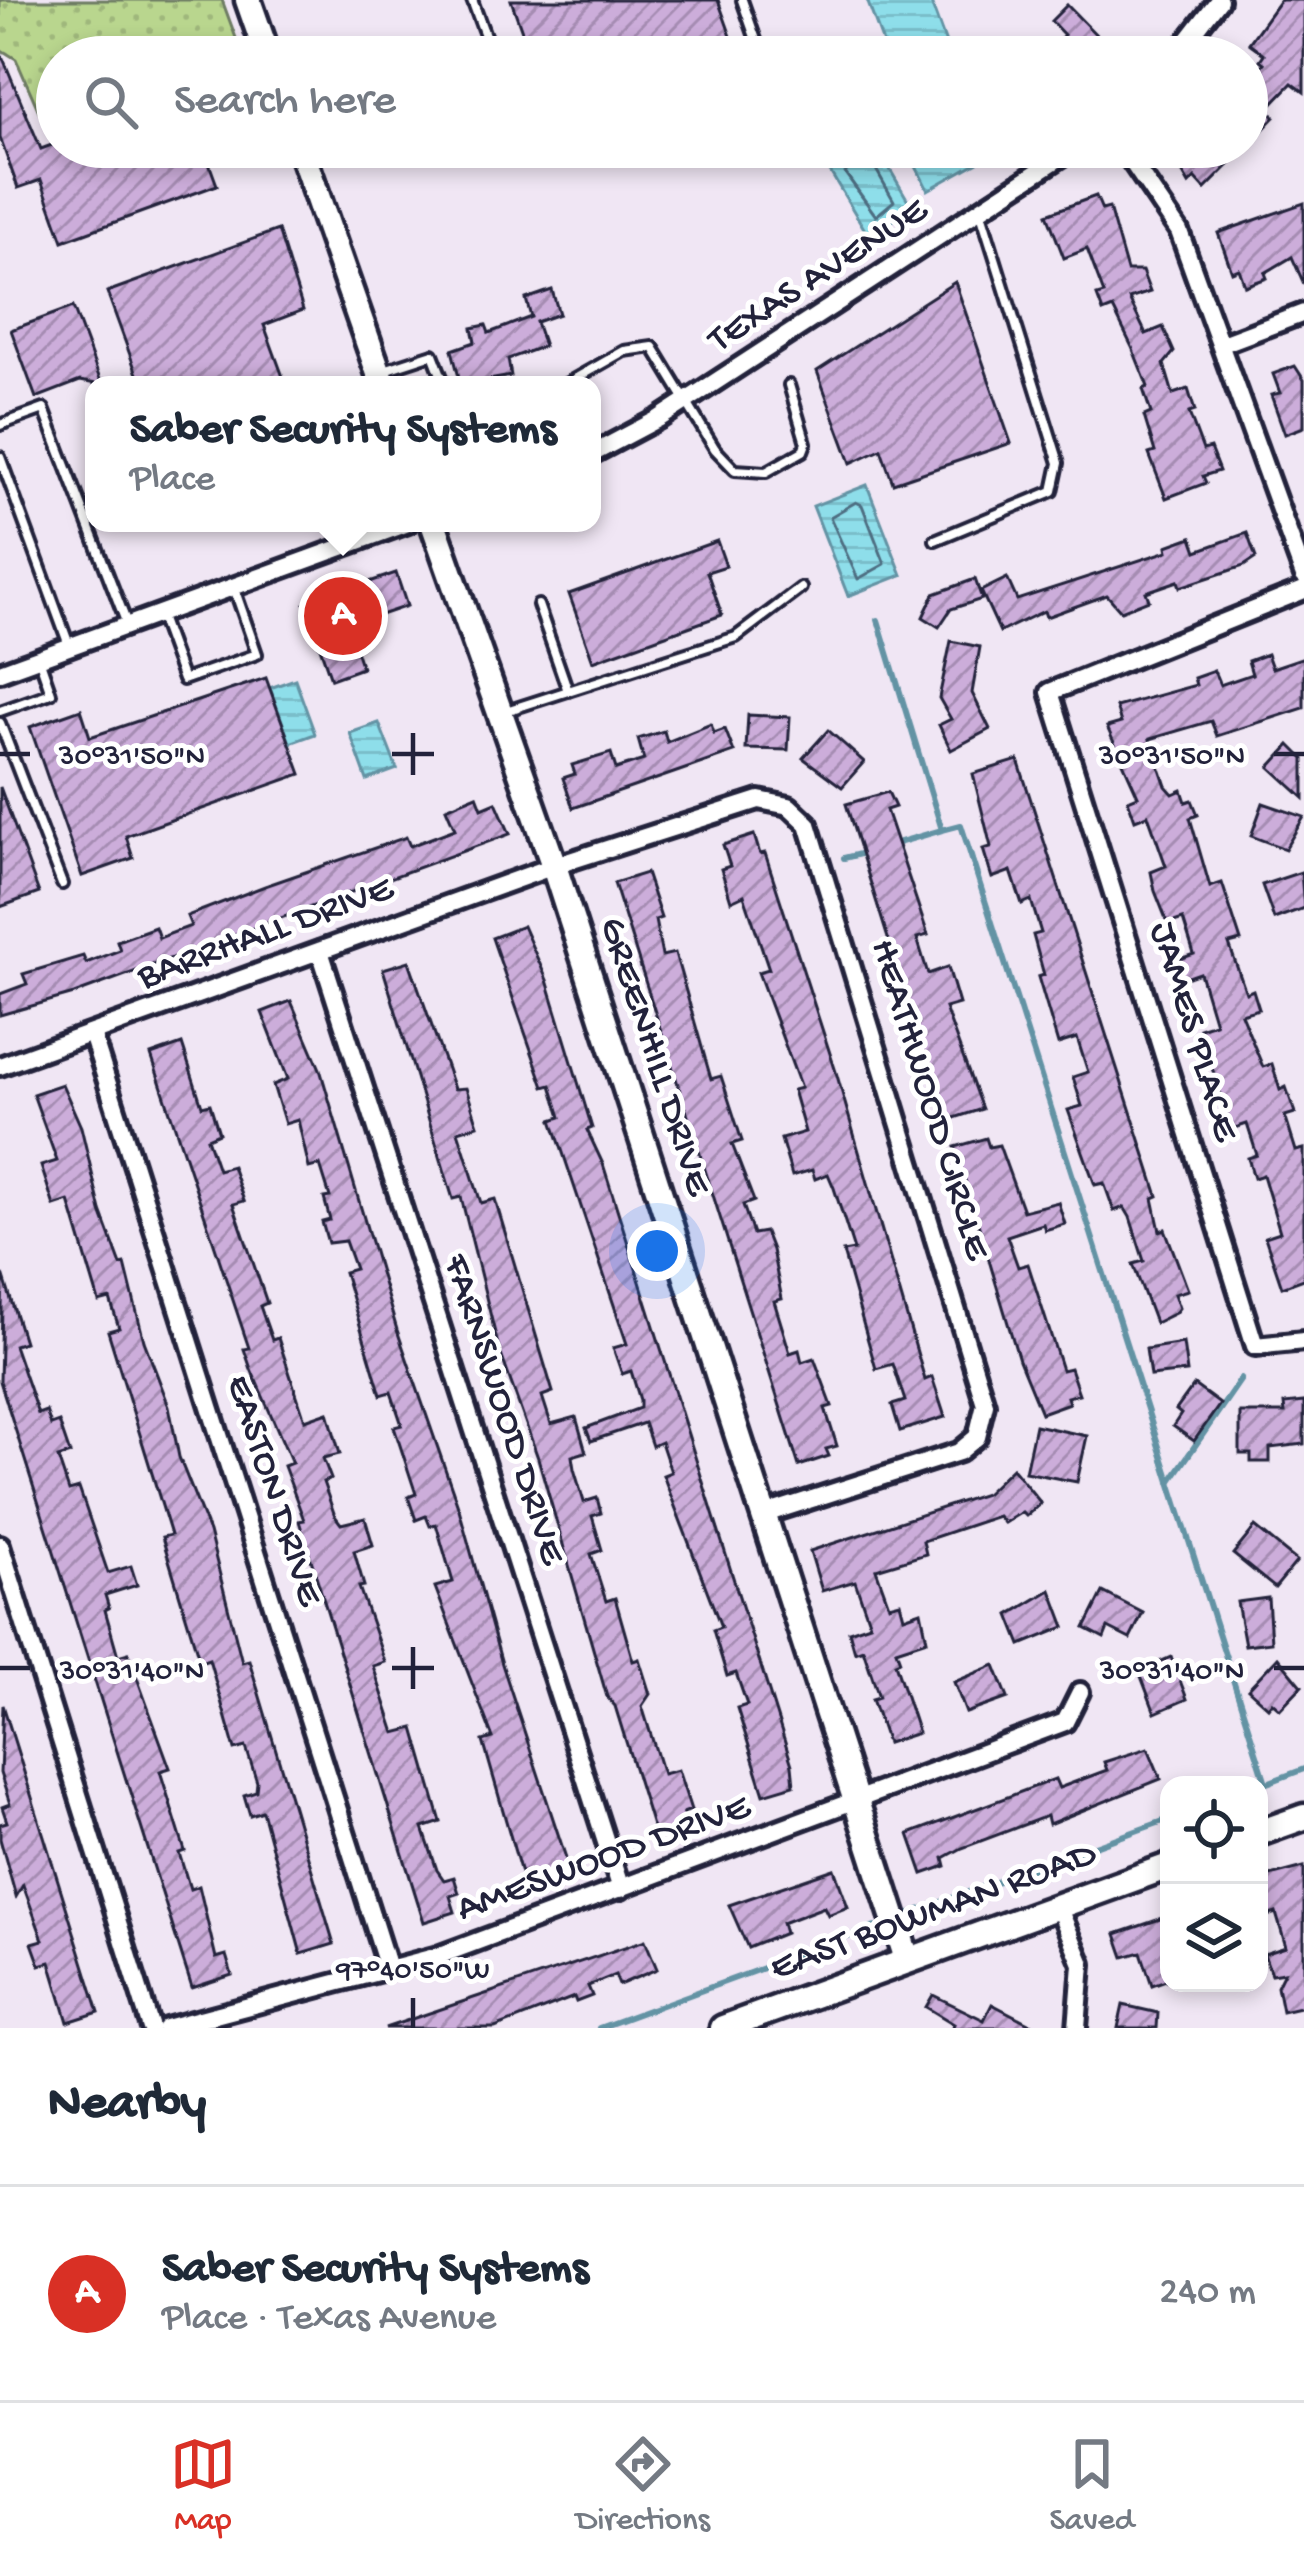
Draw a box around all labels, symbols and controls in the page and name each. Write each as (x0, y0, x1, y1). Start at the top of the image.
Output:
search box (36, 36, 1268, 168)
icon: search (78, 69, 144, 135)
text: Search here (174, 76, 396, 129)
street label: TEXAS AVENUE (699, 188, 938, 366)
popup (85, 376, 601, 532)
text: Saber Security Systems (130, 405, 556, 458)
text: Place (130, 458, 215, 504)
pin: A (304, 571, 382, 661)
text: 30°31'50"N (58, 741, 205, 776)
text: 30°31'50"N (1098, 741, 1245, 776)
street label: BARRHALL DRIVE (131, 867, 401, 1003)
street label: GREENHILL DRIVE (586, 912, 720, 1203)
street label: JAMES PLACE (1137, 917, 1248, 1149)
street label: HEATHWOOD CIRCLE (857, 934, 999, 1267)
your location (627, 1221, 687, 1281)
street label: FARNSWOOD DRIVE (430, 1248, 574, 1572)
street label: EASTON DRIVE (213, 1370, 331, 1614)
text: 30°31'40"N (59, 1656, 204, 1691)
text: 30°31'40"N (1099, 1656, 1244, 1691)
map controls (1160, 1776, 1268, 1992)
button: locate (1160, 1776, 1268, 1884)
street label: AMESWOOD DRIVE (451, 1785, 758, 1934)
street label: EAST BOWMAN ROAD (765, 1832, 1104, 1993)
button: layers (1160, 1884, 1268, 1992)
text: 97°40'50"W (335, 1955, 490, 1990)
text: Nearby (48, 2076, 206, 2136)
text: Saber Security Systems (162, 2244, 589, 2297)
text: A (75, 2271, 99, 2317)
text: 240 m (1159, 2271, 1256, 2317)
text: Place · Texas Avenue (162, 2297, 496, 2343)
tab: Map (170, 2431, 236, 2541)
tab: Directions (576, 2431, 710, 2541)
tab: Saved (1050, 2431, 1134, 2541)

